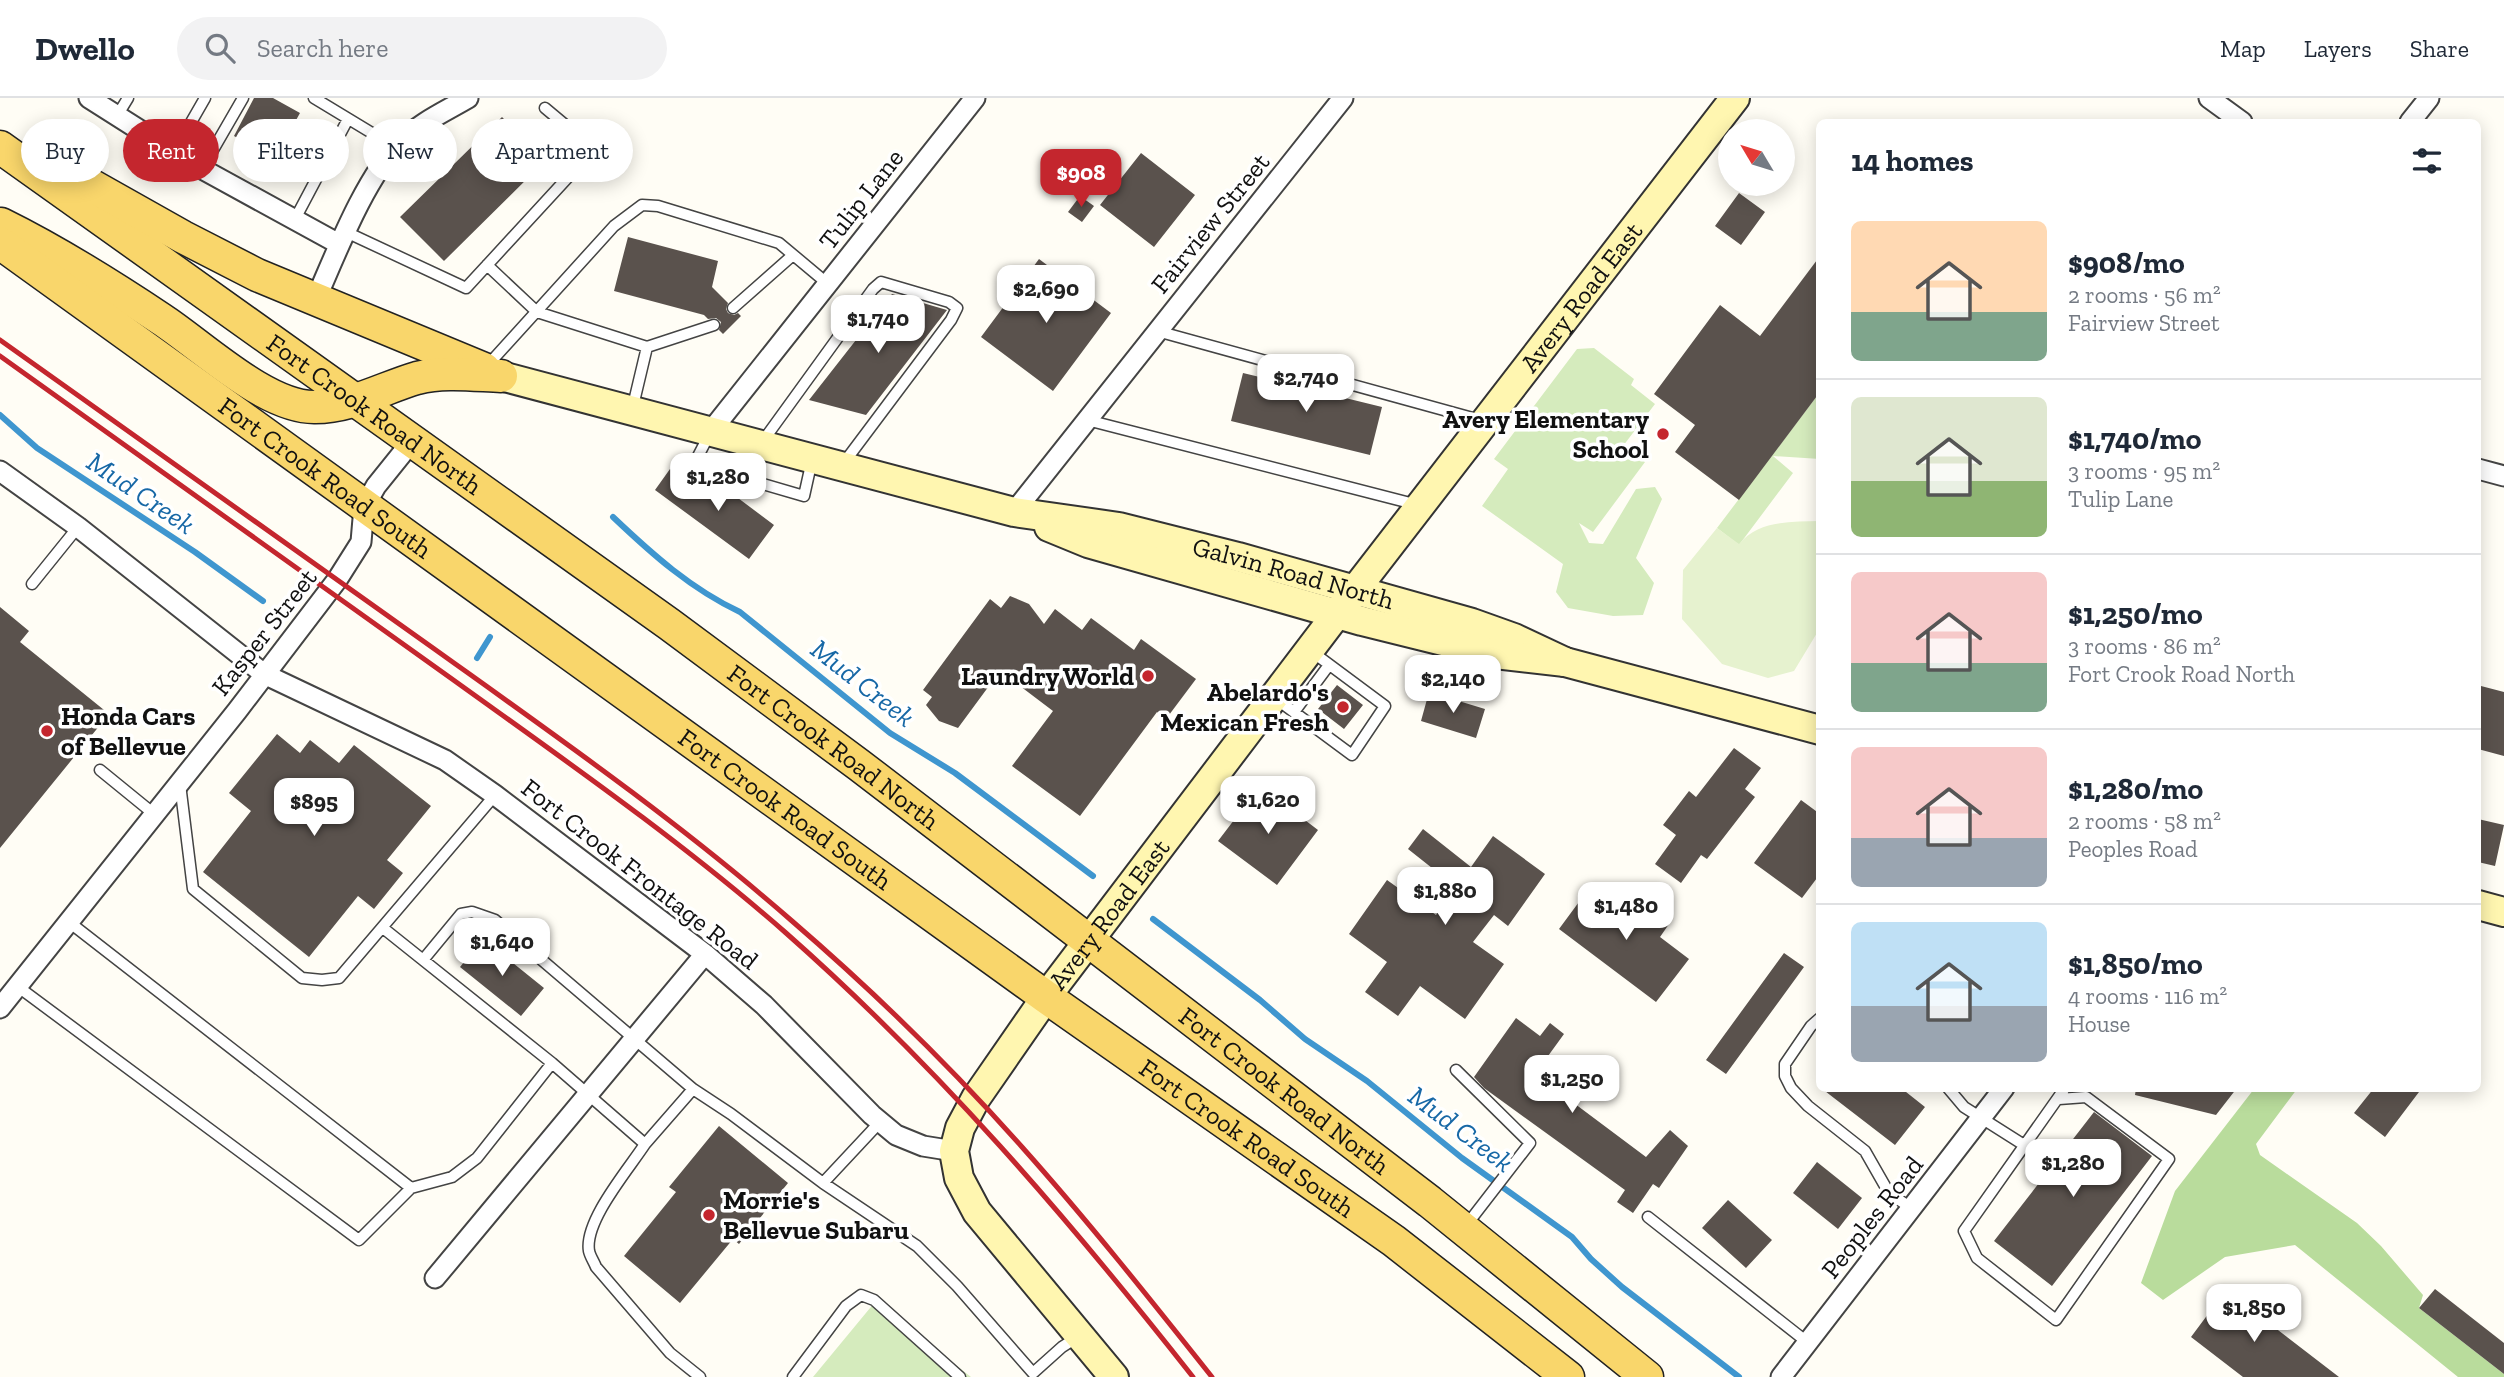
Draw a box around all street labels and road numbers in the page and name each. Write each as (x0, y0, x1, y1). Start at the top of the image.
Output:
street label: Tulip Lane (812, 142, 910, 256)
street label: Fairview Street (1144, 146, 1277, 300)
street label: Avery Road East (1513, 216, 1649, 379)
street label: Fort Crook Road North (261, 327, 489, 502)
street label: Fort Crook Road South (212, 390, 439, 565)
street label: Galvin Road North (1189, 530, 1398, 616)
street label: Kasper Street (205, 562, 324, 702)
street label: Fort Crook Road North (721, 657, 946, 837)
street label: Fort Crook Road South (672, 721, 899, 897)
street label: Fort Crook Frontage Road (515, 772, 765, 976)
street label: Avery Road East (1041, 832, 1177, 996)
street label: Fort Crook Road North (1173, 1000, 1396, 1182)
street label: Fort Crook Road South (1133, 1052, 1361, 1225)
street label: Peoples Road (1814, 1149, 1930, 1285)

